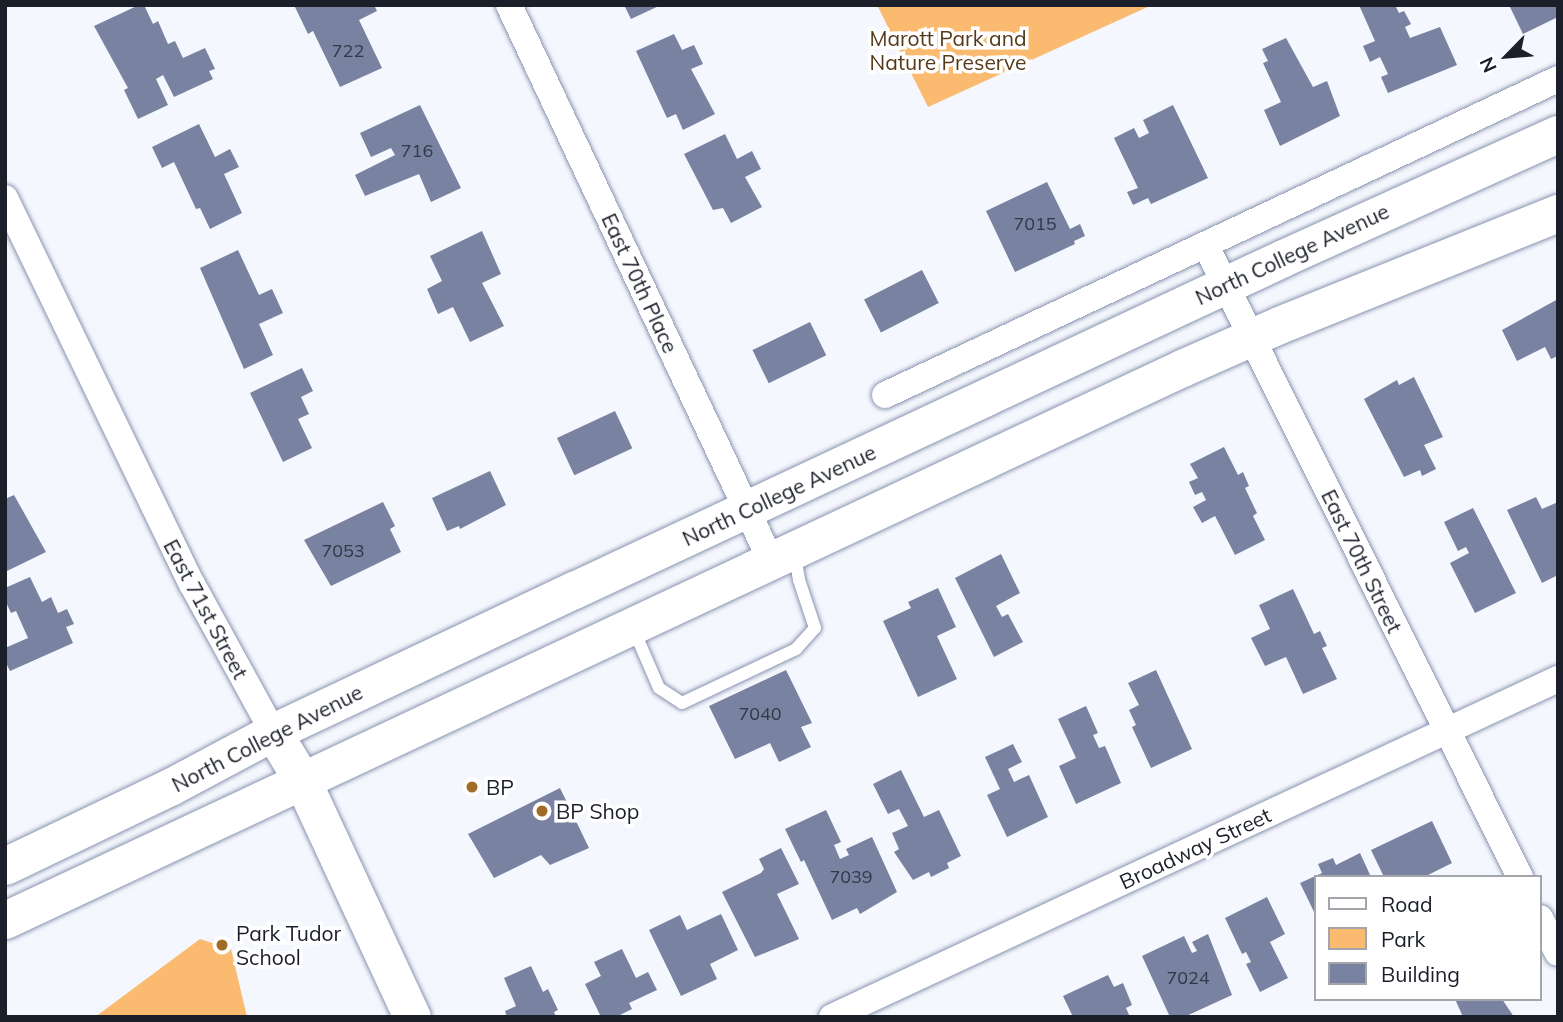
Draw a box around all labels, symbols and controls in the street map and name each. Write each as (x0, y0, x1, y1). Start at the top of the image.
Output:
north arrow (1472, 21, 1542, 91)
park label: Marott Park and Nature Preserve (869, 25, 1027, 75)
house number: 722 (332, 40, 364, 62)
text: N (1474, 53, 1502, 76)
house number: 716 (401, 140, 433, 162)
street label: North College Avenue (1191, 198, 1393, 310)
street label: East 70th Place (597, 209, 683, 357)
house number: 7015 (1013, 213, 1057, 235)
street label: North College Avenue (678, 439, 880, 551)
street label: East 70th Street (1316, 485, 1408, 637)
street label: East 71st Street (159, 535, 253, 683)
house number: 7053 (321, 540, 365, 562)
street label: North College Avenue (167, 679, 367, 797)
house number: 7040 (738, 703, 782, 725)
place label: BP (486, 774, 514, 800)
marker: BP (464, 779, 480, 795)
place label: BP Shop (556, 798, 639, 824)
street label: Broadway Street (1115, 802, 1275, 894)
marker: BP Shop (534, 803, 550, 819)
house number: 7039 (829, 866, 873, 888)
legend (1314, 875, 1542, 1001)
text: Road (1381, 891, 1432, 917)
place label: Park Tudor School (236, 920, 341, 970)
text: Park (1381, 926, 1425, 952)
marker: Park Tudor School (214, 937, 230, 953)
text: Building (1381, 961, 1460, 987)
house number: 7024 (1166, 967, 1210, 989)

